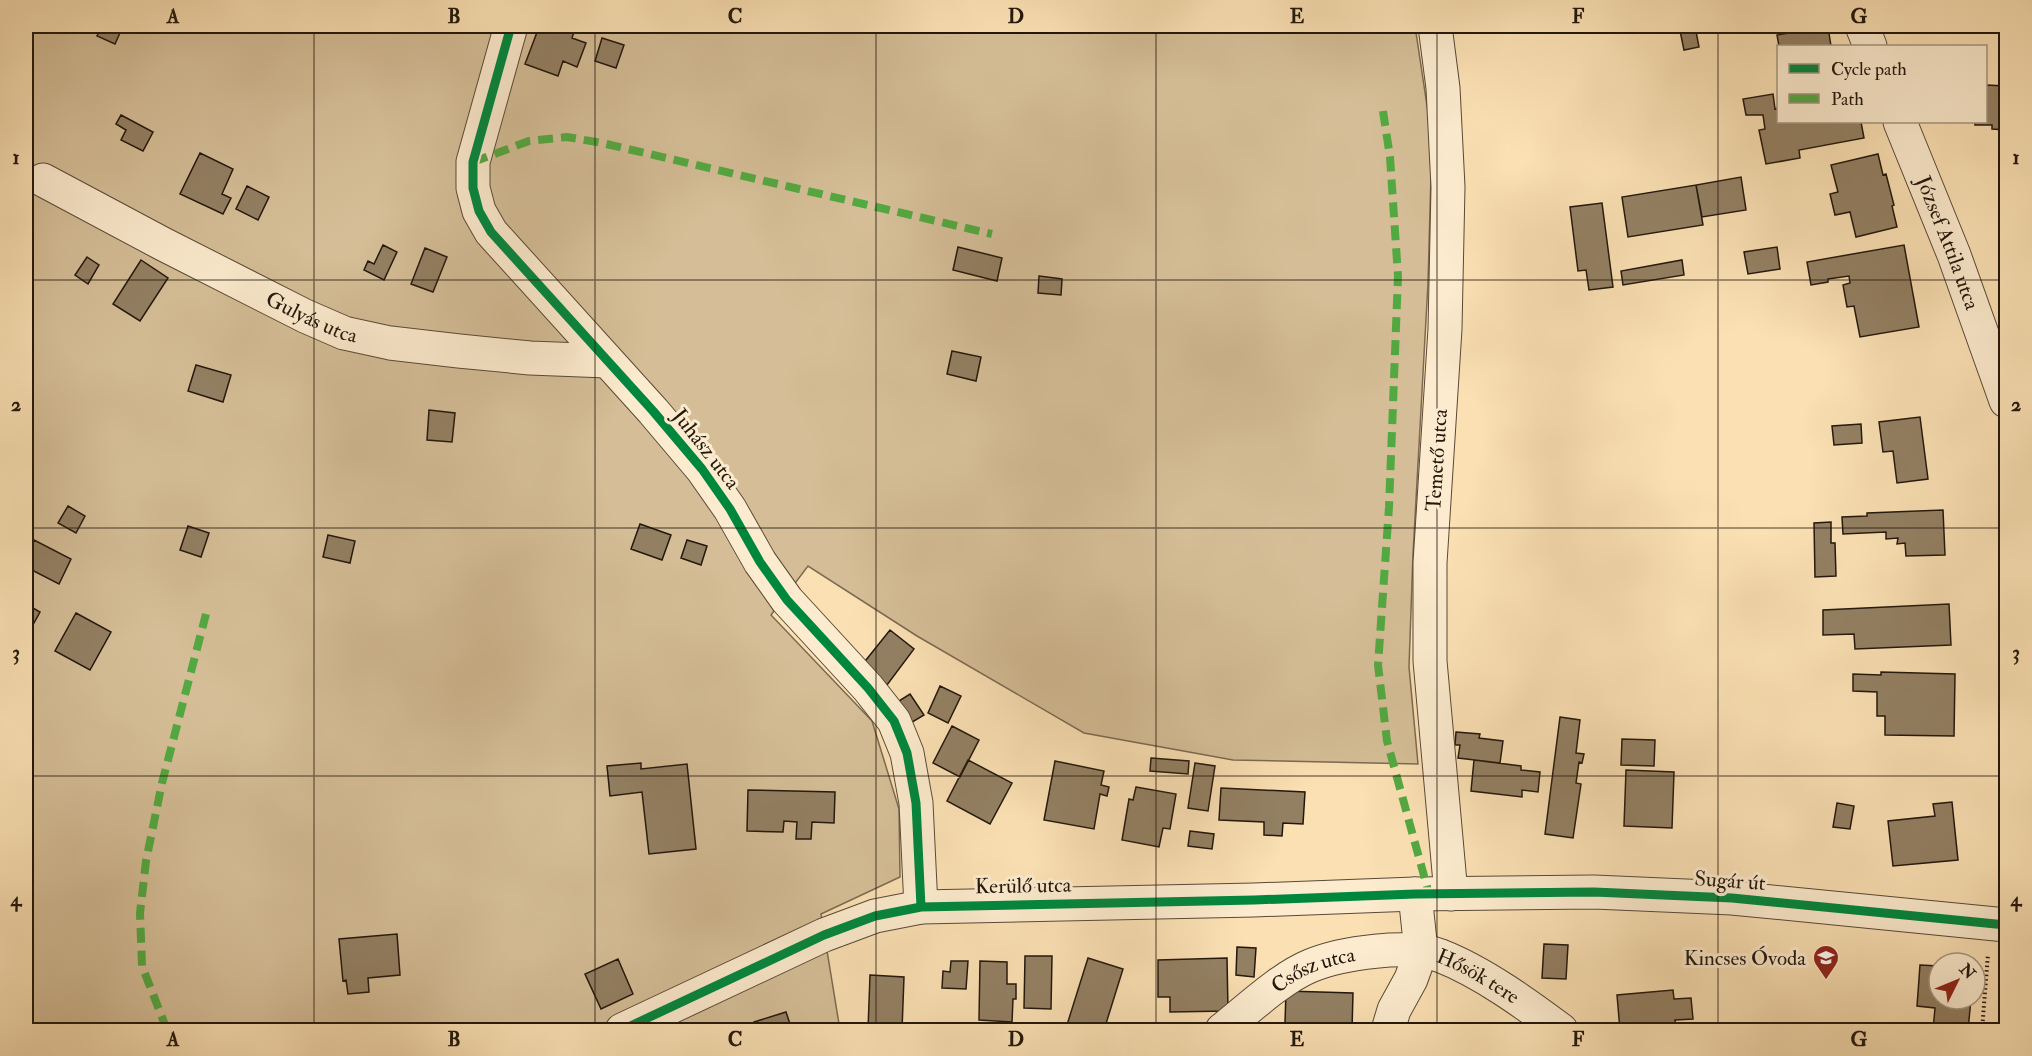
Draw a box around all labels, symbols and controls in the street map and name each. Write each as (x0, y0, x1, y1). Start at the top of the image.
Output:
text: A (166, 4, 180, 29)
text: B (447, 4, 461, 29)
text: C (728, 4, 742, 29)
text: D (1008, 4, 1024, 29)
text: E (1290, 4, 1305, 29)
text: F (1572, 4, 1585, 29)
text: G (1851, 4, 1868, 29)
legend (1777, 45, 1987, 123)
text: Cycle path (1831, 58, 1907, 81)
text: Path (1831, 88, 1864, 111)
text: 1 (12, 145, 20, 170)
text: 1 (2012, 145, 2020, 170)
street label: József Attila utca (1909, 171, 1986, 314)
street label: Gulyás utca (261, 285, 360, 349)
text: 2 (11, 392, 21, 417)
text: 2 (2011, 392, 2021, 417)
street label: Juhász utca (665, 402, 746, 495)
street label: Temető utca (1420, 408, 1454, 512)
text: 3 (12, 640, 20, 665)
text: 3 (2012, 640, 2020, 665)
street label: Sugár út (1694, 865, 1767, 897)
street label: Kerülő utca (975, 872, 1072, 900)
text: 4 (10, 887, 23, 912)
text: 4 (2010, 887, 2023, 912)
street label: Csősz utca (1266, 941, 1357, 999)
street label: Hősök tere (1433, 942, 1525, 1010)
school or university icon: Kincses Óvoda (1811, 943, 1841, 981)
place label: Kincses Óvoda (1684, 945, 1806, 972)
north arrow (1927, 951, 1987, 1011)
text: N (1954, 959, 1980, 984)
text: A (166, 1027, 180, 1052)
text: B (447, 1027, 461, 1052)
text: C (728, 1027, 742, 1052)
text: D (1008, 1027, 1024, 1052)
text: E (1290, 1027, 1305, 1052)
text: F (1572, 1027, 1585, 1052)
text: G (1851, 1027, 1868, 1052)

